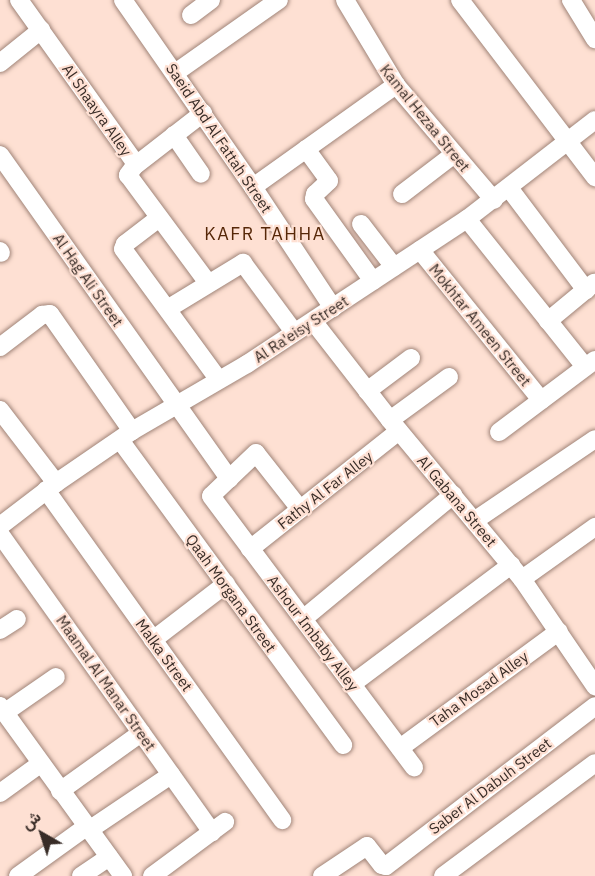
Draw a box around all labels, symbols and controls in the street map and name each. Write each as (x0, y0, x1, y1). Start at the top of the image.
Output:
street label: Saeid Abd Al Fattah Street (162, 60, 276, 216)
street label: Al Shaayra Alley (59, 61, 135, 159)
street label: Kamal Hezaa Street (376, 61, 474, 175)
district label: KAFR TAHHA (204, 223, 326, 245)
street label: Al Hag Ali Street (49, 230, 127, 330)
street label: Mokhtar Ameen Street (425, 260, 535, 390)
street label: Al Ra'eisy Street (250, 292, 352, 366)
street label: Fathy Al Far Alley (274, 447, 376, 533)
street label: Al Gabana Street (414, 452, 500, 550)
street label: Qaah Morgana Street (182, 530, 280, 656)
street label: Ashour Imbaby Alley (264, 572, 362, 694)
street label: Maamal Al Manar Street (52, 612, 160, 754)
street label: Malka Street (132, 615, 196, 695)
street label: Taha Mosad Alley (426, 647, 532, 731)
street label: Saber Al Dabuh Street (425, 734, 555, 838)
north arrow (12, 804, 72, 864)
text: ش (17, 806, 44, 834)

